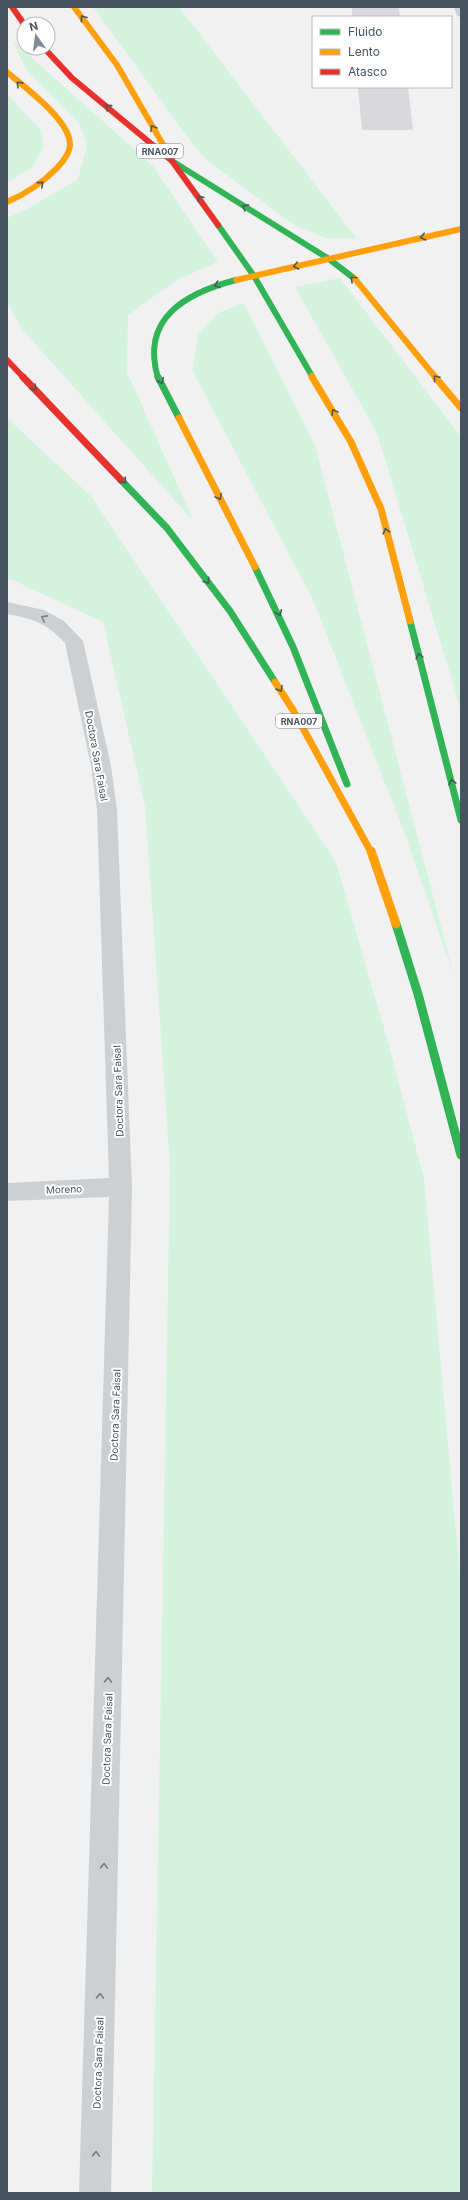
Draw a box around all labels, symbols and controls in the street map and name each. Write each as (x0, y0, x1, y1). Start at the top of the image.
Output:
one-way arrow (80, 15, 88, 22)
north arrow (16, 16, 56, 56)
legend (312, 16, 452, 88)
text: N (28, 18, 39, 34)
text: Fluido (348, 24, 383, 39)
text: Lento (348, 44, 380, 59)
text: Atasco (348, 64, 387, 79)
one-way arrow (17, 82, 24, 89)
one-way arrow (105, 105, 112, 112)
one-way arrow (150, 125, 157, 132)
road number: RNA007 (137, 144, 183, 158)
one-way arrow (36, 181, 44, 188)
one-way arrow (197, 195, 205, 202)
one-way arrow (242, 204, 249, 211)
one-way arrow (420, 233, 426, 241)
one-way arrow (293, 262, 299, 270)
one-way arrow (350, 276, 358, 283)
one-way arrow (213, 281, 220, 289)
one-way arrow (434, 376, 441, 383)
one-way arrow (156, 377, 164, 384)
one-way arrow (29, 383, 37, 391)
one-way arrow (331, 409, 338, 416)
one-way arrow (119, 476, 127, 484)
one-way arrow (214, 493, 221, 501)
one-way arrow (382, 527, 391, 534)
one-way arrow (202, 577, 209, 584)
one-way arrow (274, 609, 282, 616)
one-way arrow (41, 615, 48, 622)
one-way arrow (415, 653, 424, 660)
one-way arrow (275, 685, 283, 692)
street label: Doctora Sara Faisal (83, 710, 111, 802)
road number: RNA007 (276, 714, 322, 728)
one-way arrow (448, 779, 456, 785)
street label: Doctora Sara Faisal (110, 1045, 126, 1137)
street label: Moreno (46, 1182, 82, 1196)
street label: Doctora Sara Faisal (107, 1369, 123, 1461)
one-way arrow (104, 1677, 113, 1683)
street label: Doctora Sara Faisal (99, 1693, 115, 1785)
one-way arrow (99, 1863, 108, 1869)
one-way arrow (96, 1993, 104, 1999)
street label: Doctora Sara Faisal (90, 2017, 106, 2109)
one-way arrow (92, 2151, 100, 2157)

